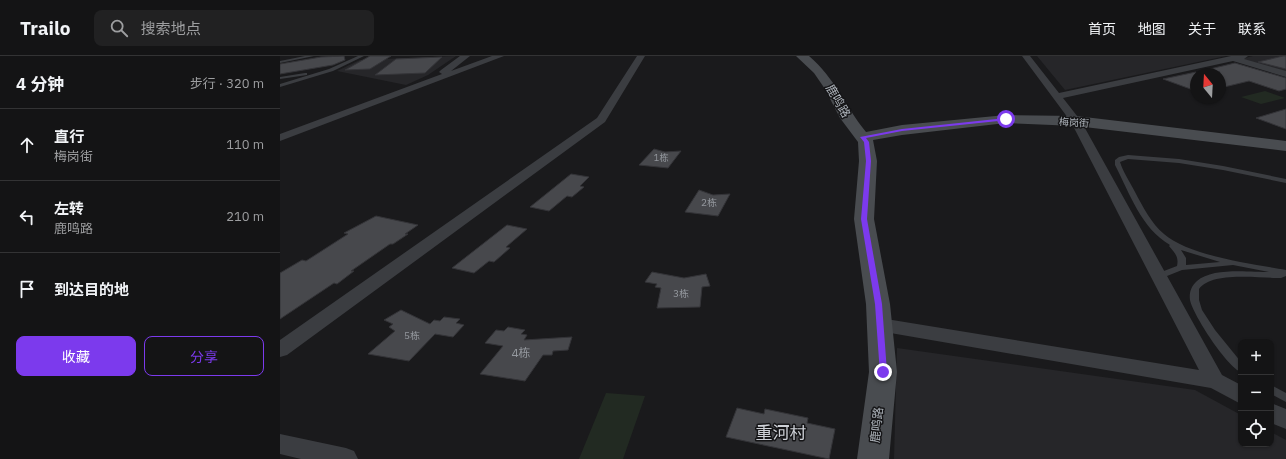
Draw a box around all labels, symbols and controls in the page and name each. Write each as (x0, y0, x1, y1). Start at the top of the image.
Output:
search box (94, 10, 374, 46)
text: Trailo (20, 16, 70, 40)
icon: search (108, 17, 130, 39)
text: 搜索地点 (140, 19, 200, 38)
text: 首页 (1088, 20, 1116, 38)
text: 地图 (1138, 20, 1166, 38)
text: 关于 (1188, 20, 1216, 38)
text: 联系 (1238, 20, 1266, 38)
north arrow (1190, 68, 1226, 104)
text: 4 分钟 (16, 73, 64, 95)
text: 步行 · 320 m (190, 75, 264, 92)
street label: 鹿鸣路 (823, 81, 854, 120)
route start (997, 110, 1015, 128)
street label: 梅岗街 (1059, 115, 1089, 130)
text: 直行 (54, 127, 84, 146)
icon: ahead (16, 134, 38, 156)
text: 110 m (226, 136, 264, 153)
text: 梅岗街 (54, 148, 93, 165)
house number: 1栋 (654, 152, 668, 163)
house number: 2栋 (701, 196, 717, 209)
text: 左转 (54, 199, 84, 218)
icon: left (16, 206, 38, 228)
text: 210 m (226, 208, 264, 225)
text: 鹿鸣路 (54, 220, 93, 237)
icon: arrive (16, 278, 38, 300)
text: 到达目的地 (54, 280, 129, 299)
house number: 3栋 (673, 287, 689, 300)
house number: 5栋 (404, 329, 420, 342)
button: 收藏 (16, 336, 136, 376)
button: 分享 (144, 336, 264, 376)
map controls (1238, 339, 1274, 447)
button: + (1238, 339, 1274, 375)
house number: 4栋 (511, 345, 531, 360)
route end (874, 363, 892, 381)
button: − (1238, 375, 1274, 411)
street label: 鹿鸣路 (867, 406, 886, 444)
button: locate (1238, 411, 1274, 447)
district label: 重河村 (756, 422, 807, 444)

